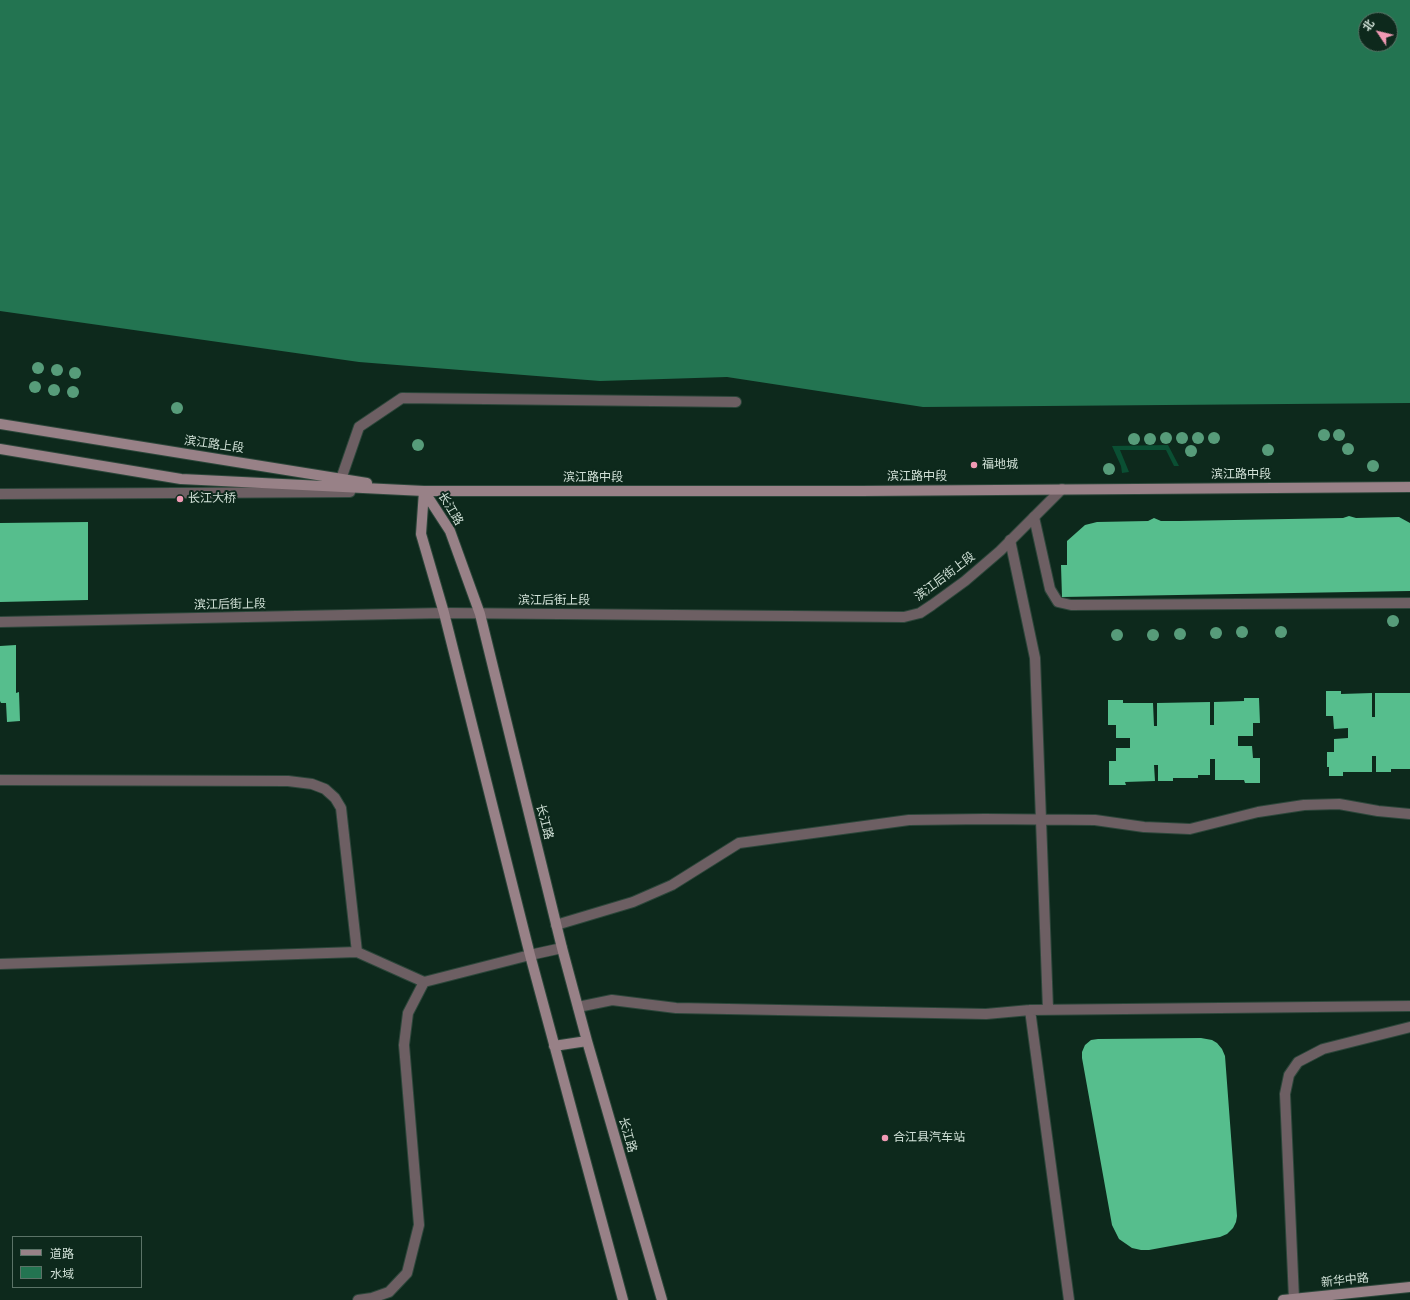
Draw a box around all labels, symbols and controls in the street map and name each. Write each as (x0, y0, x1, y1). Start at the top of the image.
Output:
north arrow (1358, 12, 1398, 52)
text: 北 (1360, 17, 1377, 34)
street label: 滨江路上段 (183, 434, 245, 456)
place label: 福地城 (982, 458, 1018, 472)
marker: 福地城 (969, 460, 979, 470)
street label: 滨江路中段 (1211, 468, 1271, 482)
street label: 滨江路中段 (887, 470, 947, 484)
street label: 滨江路中段 (563, 471, 623, 485)
street label: 长江路 (435, 490, 465, 528)
place label: 长江大桥 (188, 492, 236, 506)
marker: 长江大桥 (175, 494, 185, 504)
street label: 滨江后街上段 (912, 550, 978, 604)
street label: 滨江后街上段 (518, 594, 590, 608)
street label: 滨江后街上段 (194, 597, 266, 613)
street label: 长江路 (533, 803, 555, 841)
street label: 长江路 (615, 1116, 639, 1154)
place label: 合江县汽车站 (893, 1131, 965, 1145)
marker: 合江县汽车站 (880, 1133, 890, 1143)
legend (12, 1236, 142, 1288)
text: 道路 (50, 1247, 74, 1261)
text: 水域 (50, 1267, 74, 1281)
street label: 新华中路 (1320, 1271, 1370, 1291)

